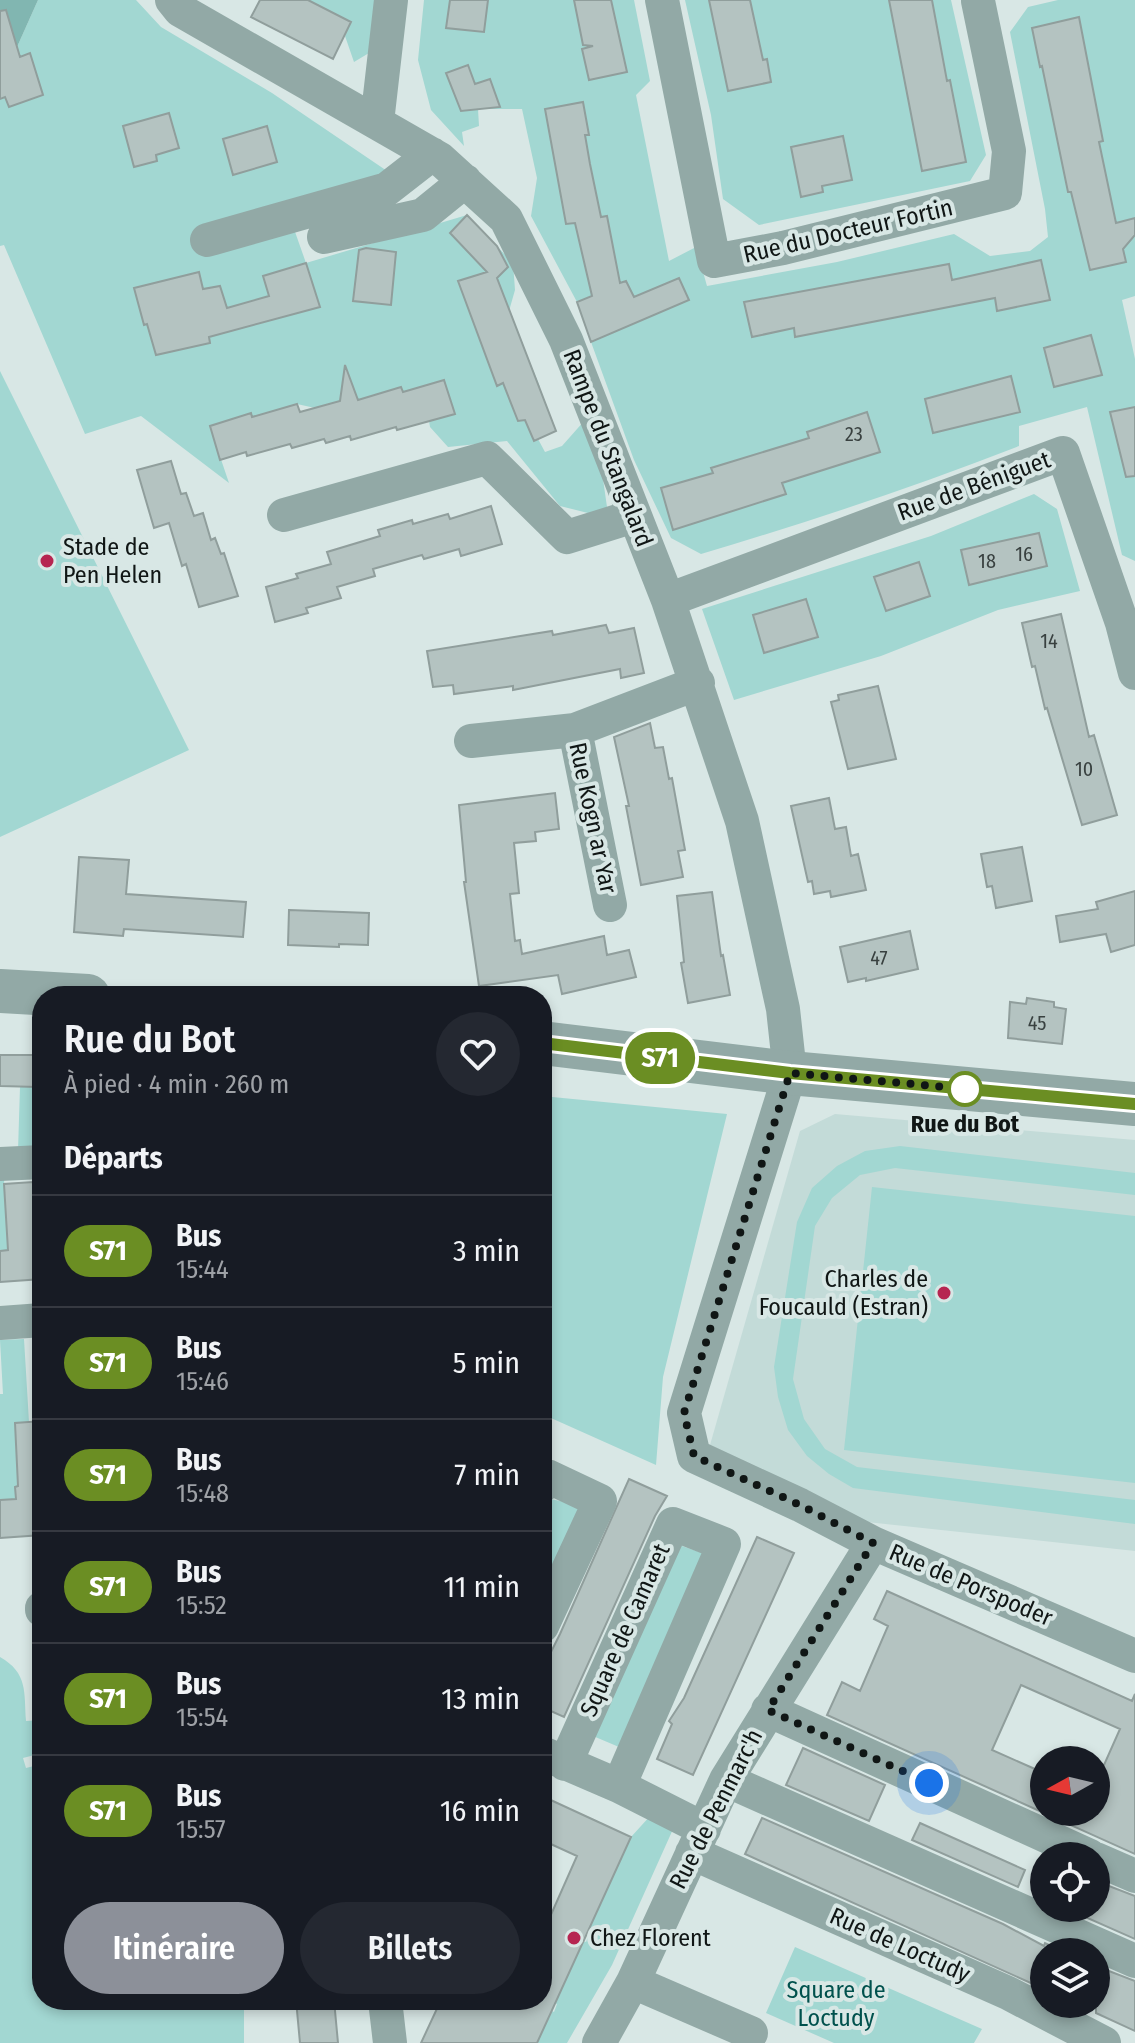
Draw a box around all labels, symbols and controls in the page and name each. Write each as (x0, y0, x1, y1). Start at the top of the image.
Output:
street label: Rue du Docteur Fortin (741, 193, 955, 269)
street label: Rampe du Stangalard (557, 345, 659, 551)
house number: 23 (845, 422, 863, 446)
street label: Rue de Béniguet (894, 445, 1054, 527)
place label: Stade de Pen Helen (63, 533, 162, 589)
house number: 16 (1015, 542, 1033, 566)
house number: 18 (978, 549, 996, 573)
marker: Stade de Pen Helen (38, 552, 56, 570)
house number: 14 (1040, 629, 1058, 653)
street label: Rue Kogn ar Yar (563, 740, 623, 897)
house number: 10 (1075, 757, 1093, 781)
house number: 47 (870, 946, 888, 970)
house number: 45 (1028, 1011, 1046, 1035)
button: heart (436, 1012, 520, 1096)
text: Rue du Bot (64, 1016, 235, 1062)
line badge: S71 (614, 1032, 706, 1084)
text: S71 (641, 1041, 679, 1074)
text: À pied · 4 min · 260 m (64, 1069, 289, 1100)
marker: Rue du Bot (948, 1072, 982, 1106)
place label: Rue du Bot (911, 1110, 1020, 1138)
text: Départs (64, 1140, 163, 1176)
text: Bus (176, 1218, 221, 1254)
text: 3 min (453, 1233, 520, 1269)
text: S71 (89, 1234, 127, 1267)
text: 15:44 (176, 1254, 229, 1285)
place label: Charles de Foucauld (Estran) (759, 1265, 928, 1321)
marker: Charles de Foucauld (Estran) (935, 1284, 953, 1302)
text: Bus (176, 1330, 221, 1366)
text: 5 min (453, 1345, 520, 1381)
text: S71 (89, 1346, 127, 1379)
text: 15:46 (176, 1366, 229, 1397)
text: Bus (176, 1442, 221, 1478)
text: 7 min (454, 1457, 520, 1493)
text: S71 (89, 1458, 127, 1491)
text: 15:48 (176, 1478, 229, 1509)
street label: Rue de Porspoder (885, 1538, 1057, 1632)
street label: Square de Camaret (574, 1539, 676, 1721)
text: Bus (176, 1554, 221, 1590)
text: 11 min (444, 1569, 520, 1605)
text: S71 (89, 1570, 127, 1603)
text: 15:52 (176, 1590, 227, 1621)
text: Bus (176, 1666, 221, 1702)
text: 13 min (441, 1681, 520, 1717)
text: S71 (89, 1682, 127, 1715)
text: 15:54 (176, 1702, 228, 1733)
street label: Rue de Penmarc'h (664, 1724, 768, 1894)
north arrow (1030, 1746, 1110, 1826)
map controls (1030, 1746, 1110, 2018)
your location (909, 1763, 949, 1803)
text: Bus (176, 1778, 221, 1814)
text: 16 min (440, 1793, 520, 1829)
text: S71 (89, 1794, 127, 1827)
text: 15:57 (176, 1814, 226, 1845)
button: locate (1030, 1842, 1110, 1922)
button: Itinéraire (64, 1902, 284, 1994)
button: Billets (300, 1902, 520, 1994)
street label: Rue de Loctudy (826, 1902, 975, 1989)
place label: Chez Florent (590, 1924, 711, 1952)
marker: Chez Florent (565, 1929, 583, 1947)
button: layers (1030, 1938, 1110, 2018)
park label: Square de Loctudy (787, 1976, 886, 2032)

